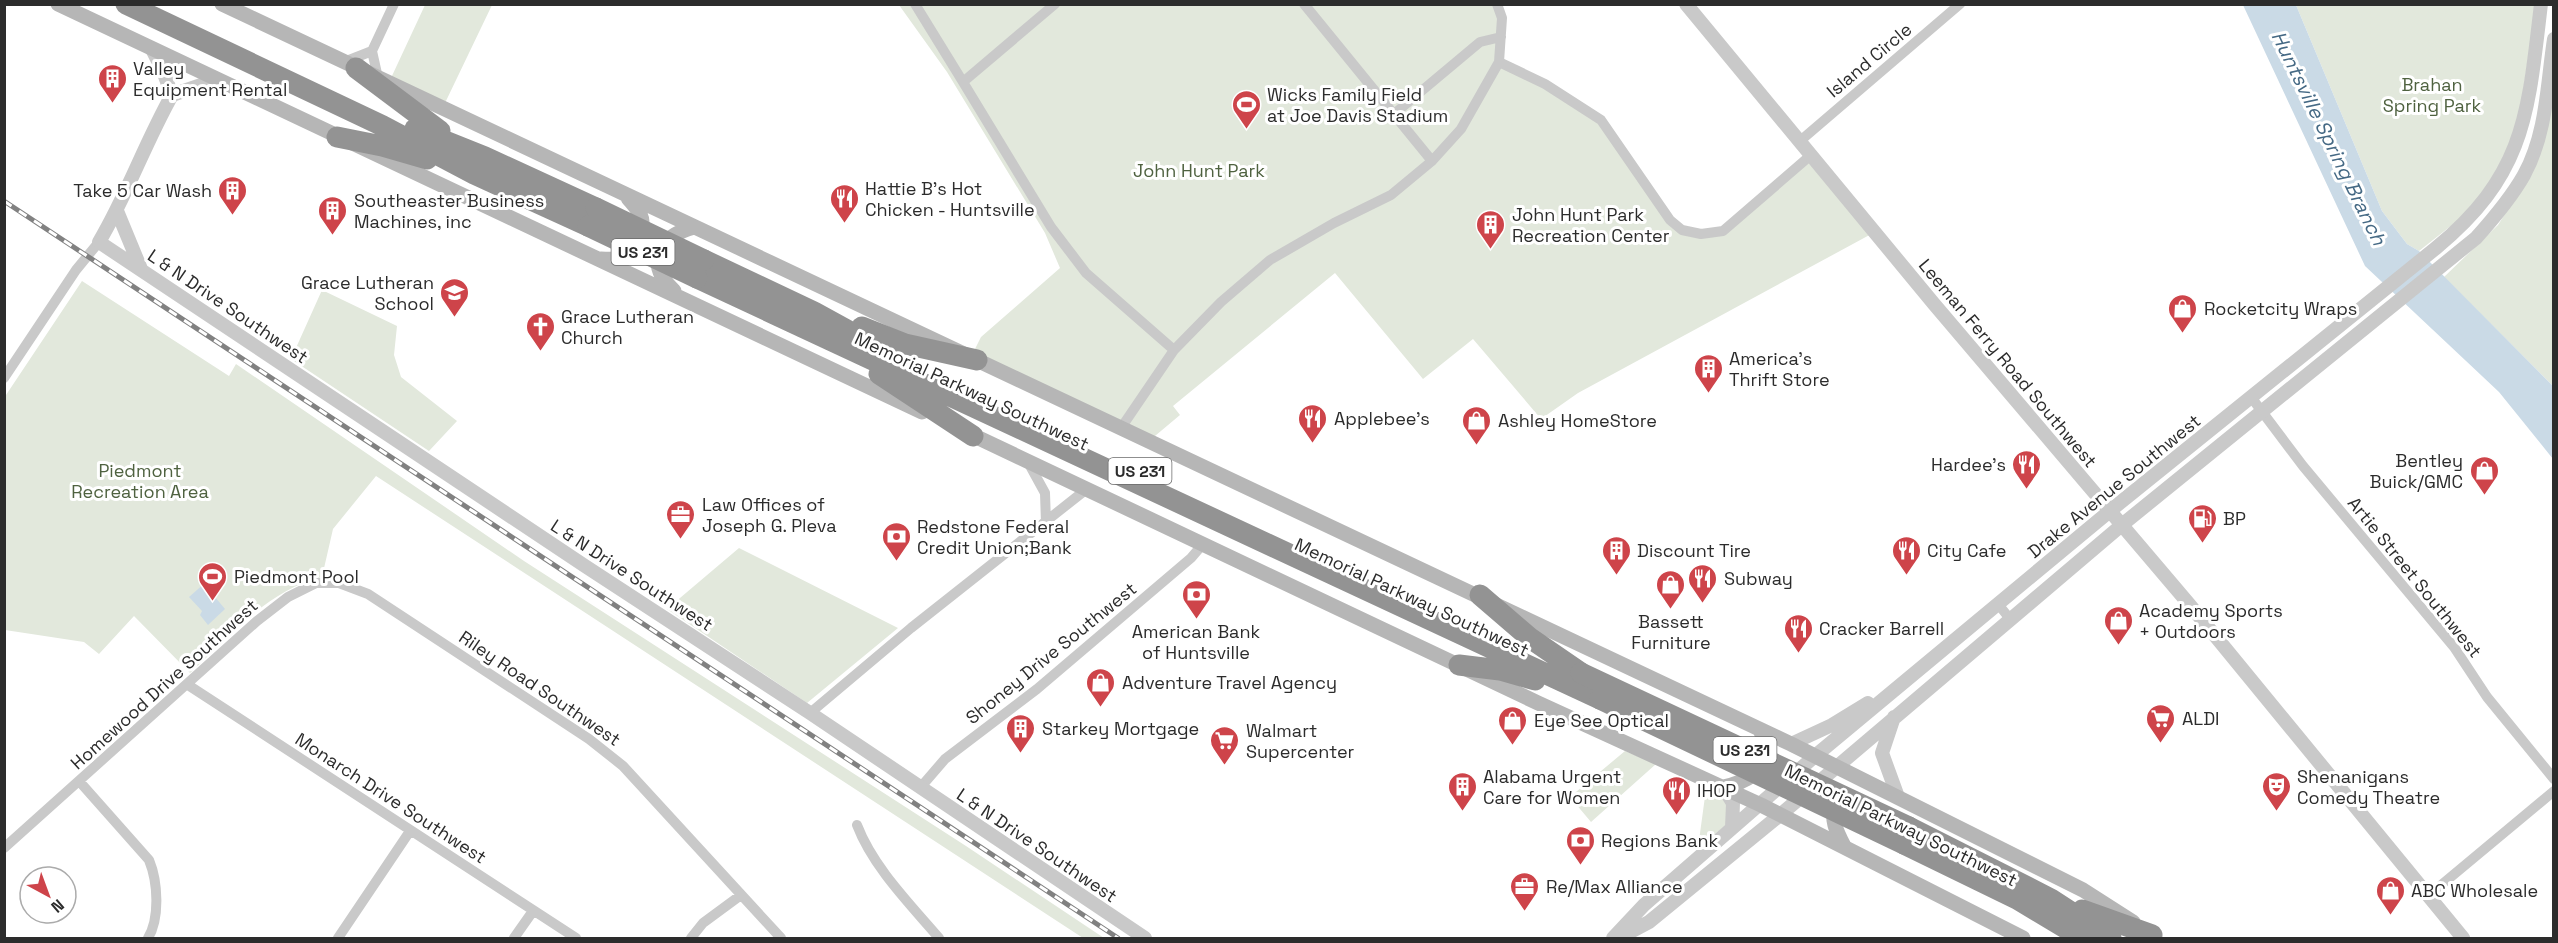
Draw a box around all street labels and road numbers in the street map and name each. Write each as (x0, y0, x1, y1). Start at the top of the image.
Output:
street label: Island Circle (1822, 18, 1916, 102)
road number: US 231 (612, 239, 674, 265)
street label: L & N Drive Southwest (143, 244, 313, 368)
street label: Leeman Ferry Road Southwest (1914, 254, 2102, 472)
street label: Memorial Parkway Southwest (851, 327, 1093, 455)
street label: Drake Avenue Southwest (2023, 409, 2205, 563)
road number: US 231 (1108, 458, 1172, 484)
street label: Artie Street Southwest (2343, 492, 2487, 662)
street label: L & N Drive Southwest (547, 514, 717, 636)
street label: Memorial Parkway Southwest (1291, 533, 1533, 661)
street label: Shoney Drive Southwest (961, 577, 1141, 729)
street label: Homewood Drive Southwest (66, 594, 262, 774)
street label: Riley Road Southwest (455, 625, 625, 751)
street label: Monarch Drive Southwest (291, 727, 491, 869)
road number: US 231 (1714, 737, 1776, 763)
street label: Memorial Parkway Southwest (1781, 759, 2021, 891)
street label: L & N Drive Southwest (952, 783, 1122, 907)

